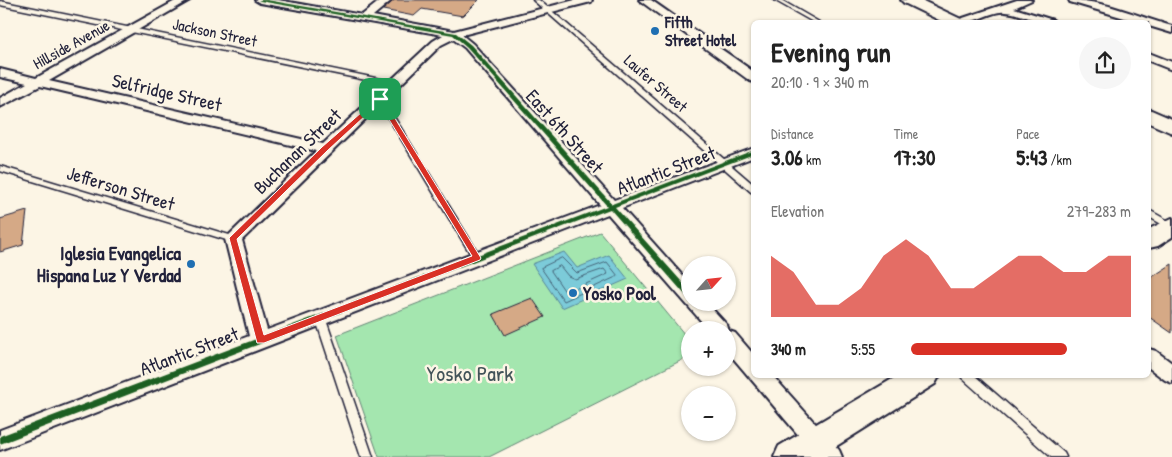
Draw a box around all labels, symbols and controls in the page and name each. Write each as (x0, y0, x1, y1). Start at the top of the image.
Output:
place label: Fifth Street Hotel (664, 11, 737, 51)
street label: Jackson Street (171, 12, 260, 52)
street label: Hillside Avenue (29, 14, 114, 74)
marker: Fifth Street Hotel (649, 25, 661, 37)
text: Evening run (771, 33, 891, 71)
button: share (1079, 37, 1131, 89)
street label: Laufer Street (619, 49, 693, 117)
street label: Selfridge Street (110, 67, 225, 117)
text: 20:10 · 9 × 340 m (771, 71, 869, 93)
pin (359, 78, 401, 120)
street label: East 6th Street (520, 83, 610, 179)
icon: arrive (366, 85, 394, 113)
street label: Buchanan Street (247, 102, 347, 200)
text: Distance (771, 124, 814, 143)
text: Time (894, 124, 918, 143)
text: Pace (1016, 124, 1040, 143)
street label: Atlantic Street (613, 139, 719, 201)
text: 3.06 (771, 143, 803, 172)
text: 17:30 (894, 143, 935, 172)
text: 5:43 (1016, 143, 1047, 172)
text: km (803, 150, 821, 169)
text: /km (1047, 150, 1072, 169)
street label: Jefferson Street (64, 159, 179, 217)
text: Elevation (771, 200, 824, 222)
text: 279–283 m (1067, 200, 1131, 222)
place label: Iglesia Evangelica Hispana Luz Y Verdad (37, 240, 182, 289)
north arrow (681, 256, 736, 311)
map controls (681, 256, 736, 441)
marker: Iglesia Evangelica Hispana Luz Y Verdad (185, 258, 197, 270)
place label: Yosko Pool (583, 280, 657, 306)
marker: Yosko Pool (567, 287, 579, 299)
street label: Atlantic Street (136, 320, 242, 382)
button: + (681, 321, 736, 376)
text: 340 m (771, 338, 806, 360)
text: 5:55 (851, 338, 875, 360)
park label: Yosko Park (427, 358, 513, 388)
button: − (681, 386, 736, 441)

